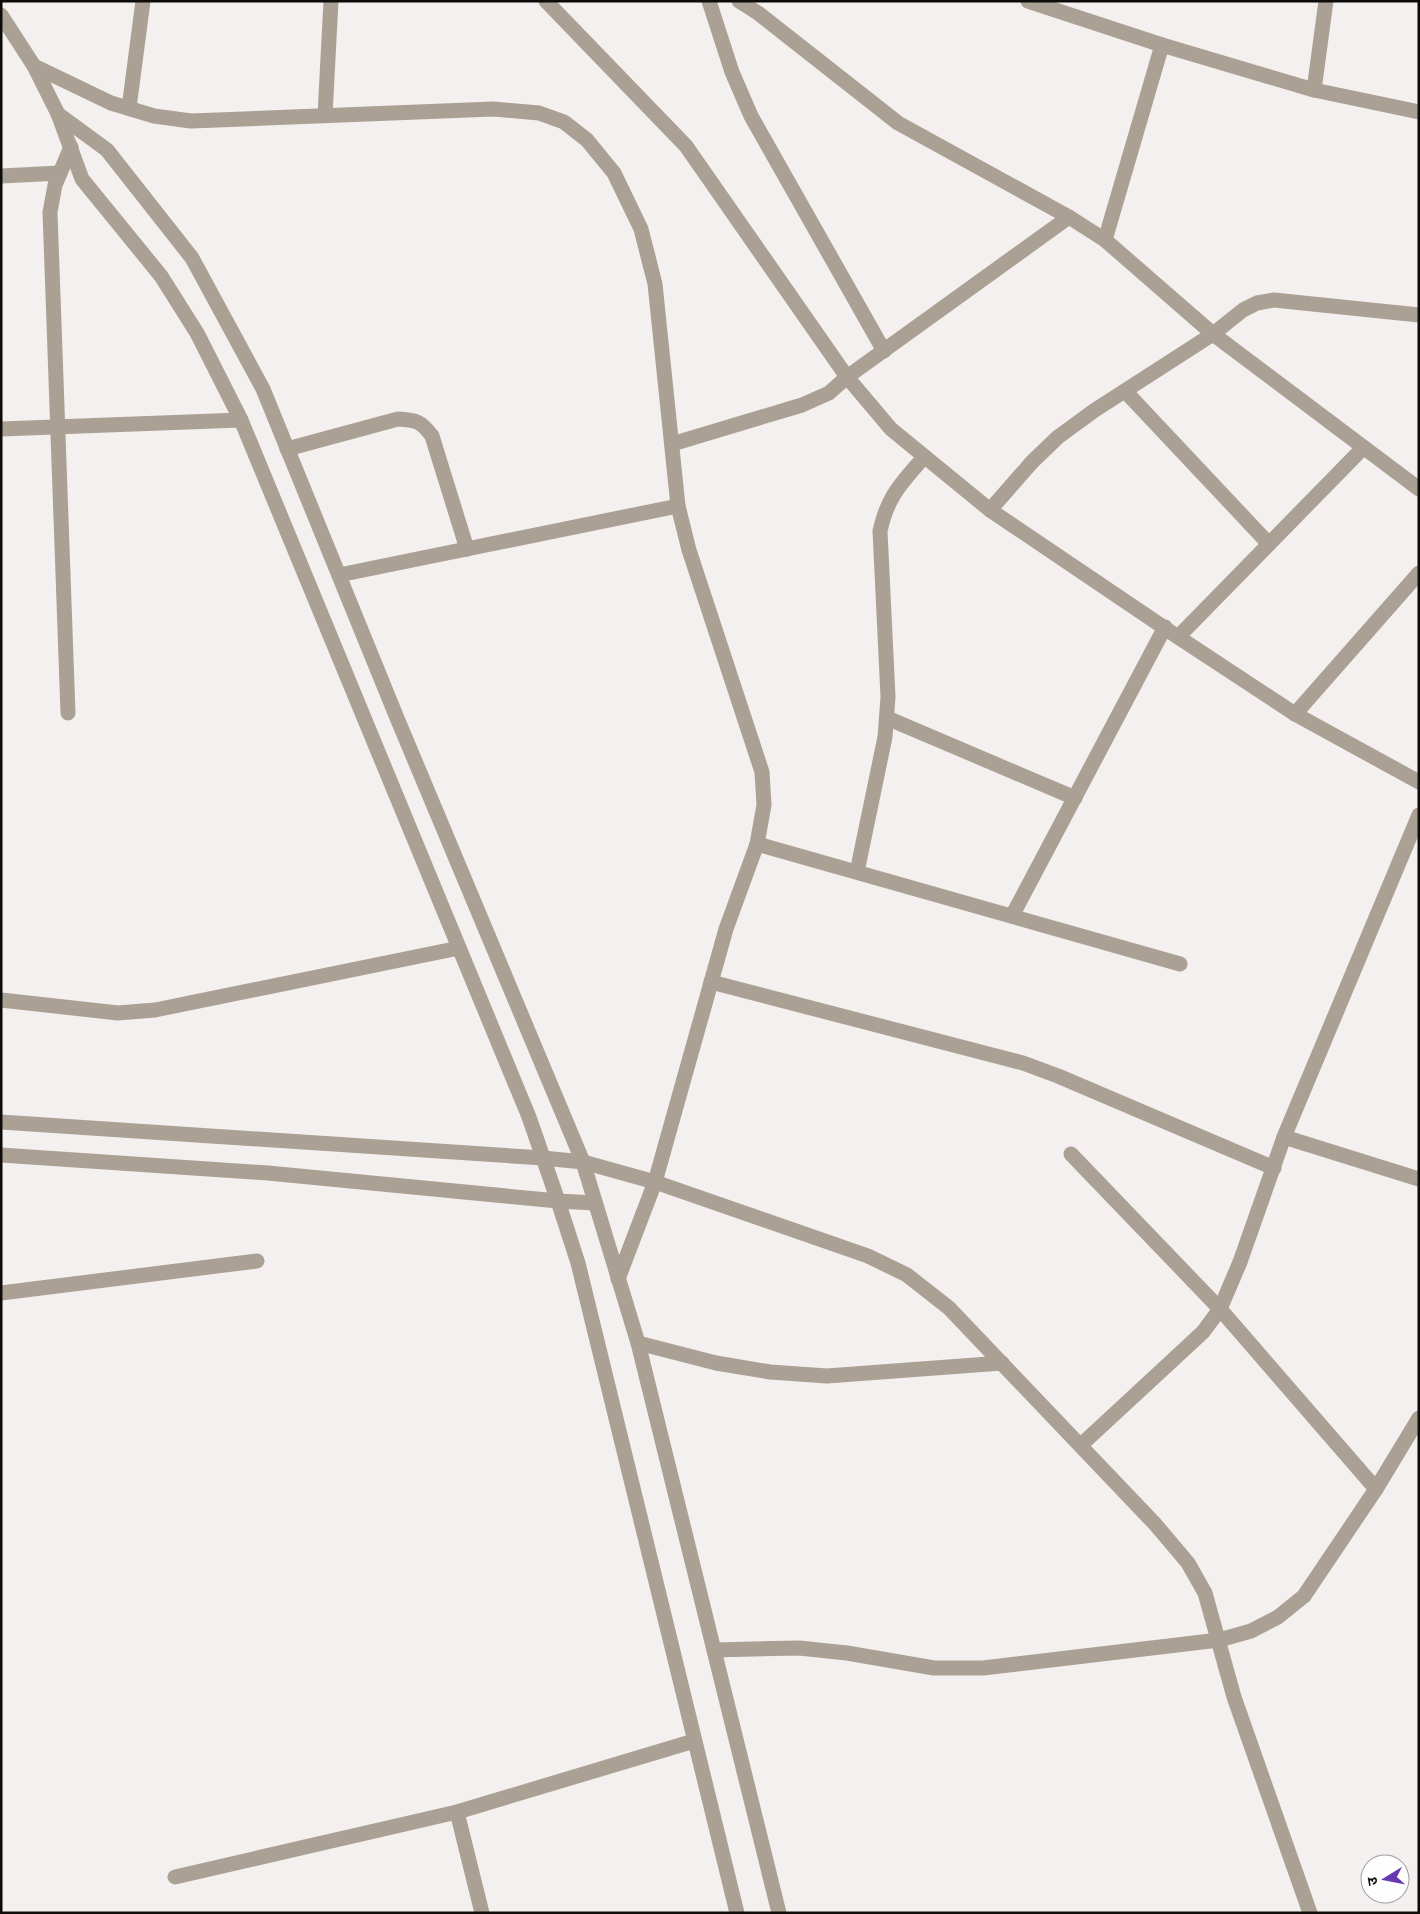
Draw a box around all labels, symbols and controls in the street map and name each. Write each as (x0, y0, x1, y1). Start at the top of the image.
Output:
north arrow (1360, 1854, 1410, 1904)
text: उ (1361, 1875, 1383, 1887)

